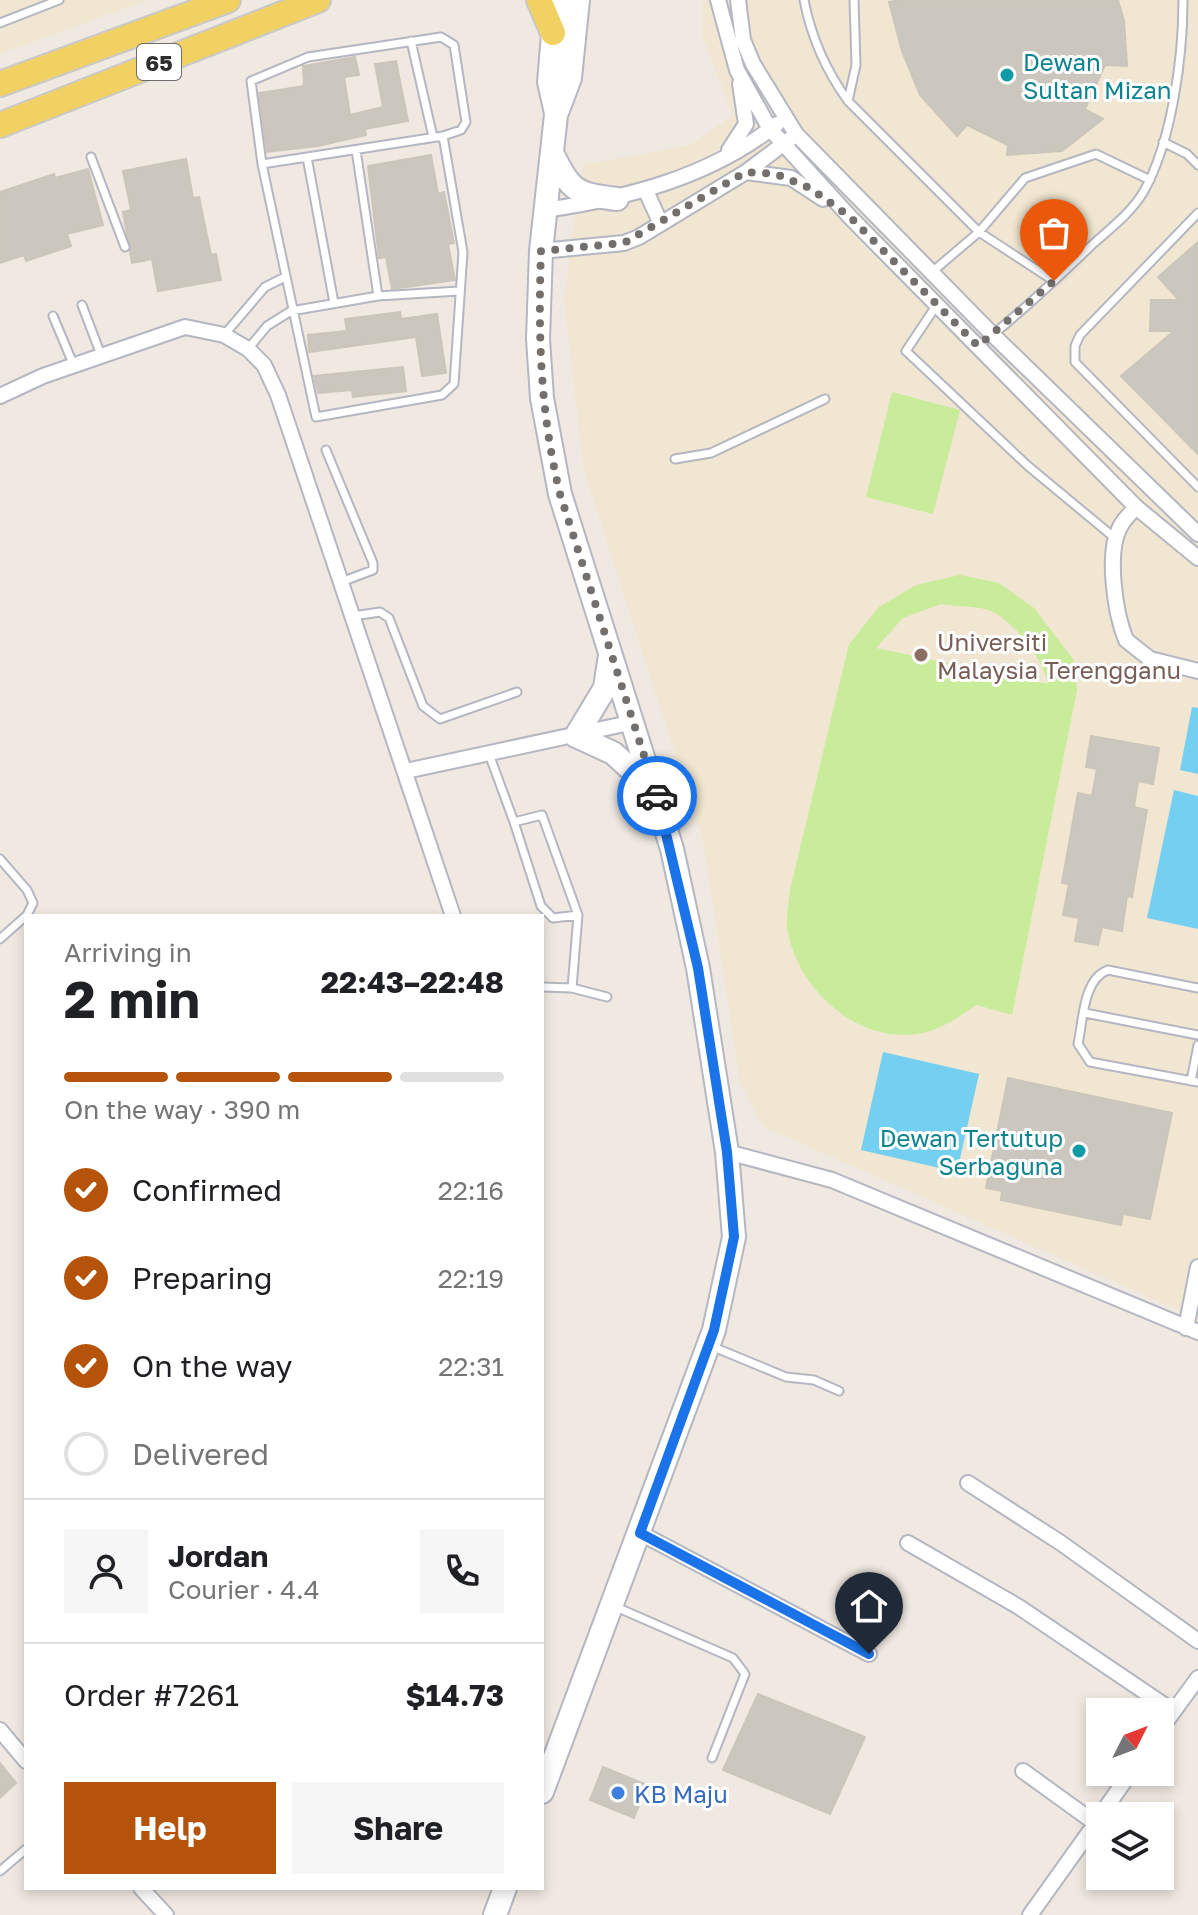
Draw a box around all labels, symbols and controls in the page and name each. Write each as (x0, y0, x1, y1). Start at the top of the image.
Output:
road number: 65 (137, 44, 181, 80)
place label: Dewan Sultan Mizan (1023, 47, 1172, 104)
marker: Dewan Sultan Mizan (998, 66, 1016, 84)
pin (1020, 199, 1088, 281)
icon: bag (1032, 211, 1076, 255)
place label: Universiti Malaysia Terengganu (937, 627, 1181, 684)
marker: Universiti Malaysia Terengganu (912, 646, 930, 664)
courier (617, 756, 697, 836)
icon: car (635, 774, 679, 818)
text: Arriving in (64, 937, 192, 968)
text: 22:43–22:48 (321, 964, 504, 1000)
text: 2 min (64, 967, 200, 1029)
text: On the way · 390 m (64, 1094, 300, 1125)
place label: Dewan Tertutup Serbaguna (880, 1123, 1063, 1180)
marker: Dewan Tertutup Serbaguna (1070, 1142, 1088, 1160)
icon: check (64, 1168, 108, 1212)
text: Confirmed (132, 1172, 282, 1208)
text: 22:16 (438, 1175, 504, 1206)
icon: check (64, 1256, 108, 1300)
text: Preparing (132, 1260, 273, 1296)
text: 22:19 (438, 1263, 504, 1294)
icon: check (64, 1344, 108, 1388)
text: On the way (132, 1348, 292, 1384)
text: 22:31 (438, 1351, 504, 1382)
text: Delivered (132, 1436, 269, 1472)
button: person (64, 1529, 148, 1613)
button: phone (420, 1529, 504, 1613)
text: Jordan (168, 1538, 268, 1574)
pin (835, 1572, 903, 1654)
text: Courier · 4.4 (168, 1574, 320, 1605)
icon: home (847, 1584, 891, 1628)
text: Order #7261 (64, 1677, 239, 1713)
text: $14.73 (405, 1677, 504, 1713)
north arrow (1086, 1698, 1174, 1786)
map controls (1086, 1698, 1174, 1890)
place label: KB Maju (634, 1779, 728, 1808)
button: Help (64, 1782, 276, 1874)
button: Share (292, 1782, 504, 1874)
marker: KB Maju (609, 1784, 627, 1802)
button: layers (1086, 1802, 1174, 1890)

